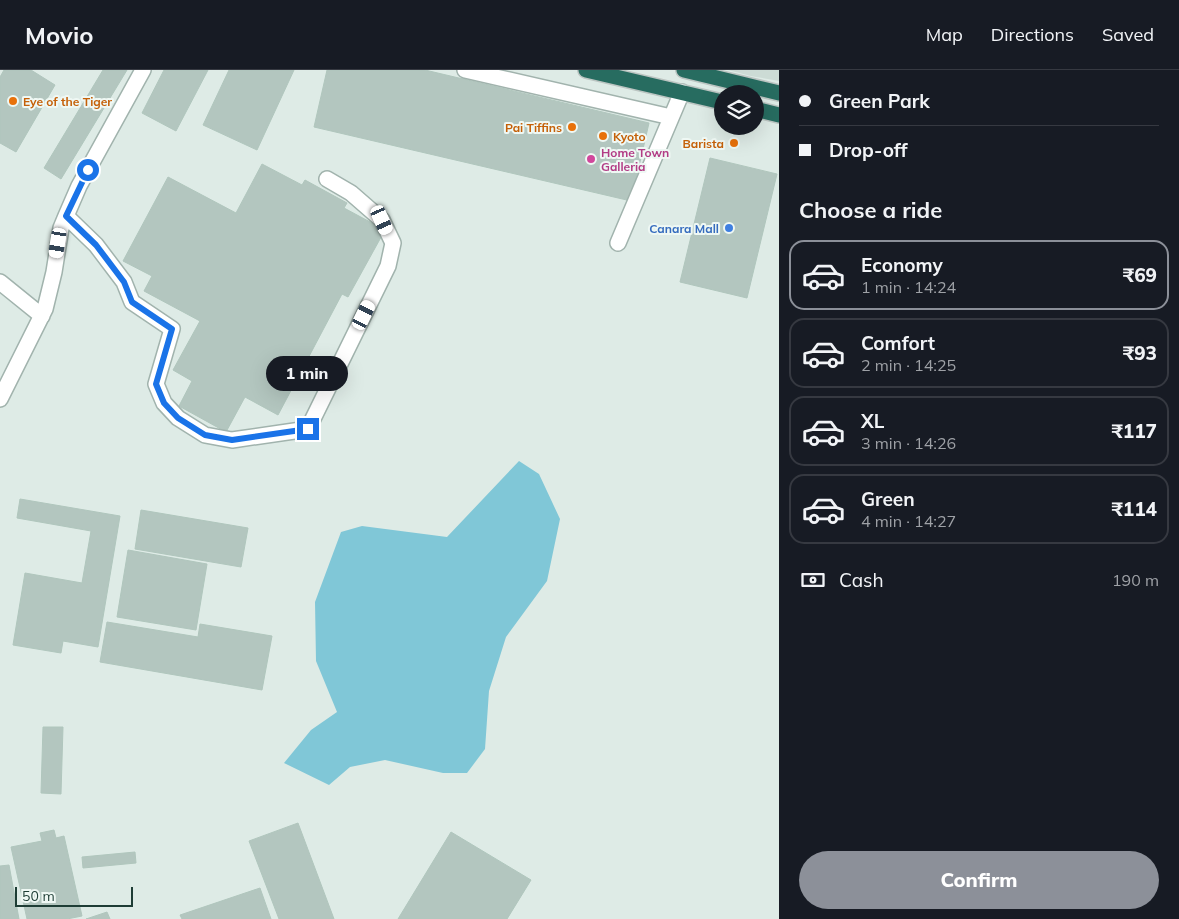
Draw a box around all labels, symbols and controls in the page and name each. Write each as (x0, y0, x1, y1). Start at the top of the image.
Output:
text: Movio (25, 20, 93, 50)
text: Map (926, 23, 963, 46)
text: Directions (991, 23, 1074, 46)
text: Saved (1102, 23, 1154, 46)
map controls (714, 85, 764, 135)
button: layers (714, 85, 764, 135)
text: Green Park (829, 89, 930, 113)
place label: Eye of the Tiger (23, 94, 112, 109)
marker: Eye of the Tiger (7, 95, 19, 107)
place label: Pai Tiffins (505, 120, 562, 135)
marker: Pai Tiffins (566, 121, 578, 133)
place label: Kyoto (613, 129, 646, 144)
marker: Kyoto (597, 130, 609, 142)
place label: Barista (682, 136, 724, 151)
marker: Barista (728, 137, 740, 149)
text: Drop-off (829, 138, 907, 162)
place label: Home Town Galleria (601, 145, 669, 174)
marker: Home Town Galleria (585, 153, 597, 165)
route start (77, 159, 99, 181)
text: Choose a ride (799, 196, 942, 224)
car (369, 203, 394, 237)
place label: Canara Mall (649, 221, 719, 236)
marker: Canara Mall (723, 222, 735, 234)
car (48, 227, 67, 259)
icon: car (801, 253, 846, 298)
text: Economy (861, 253, 943, 277)
text: ₹69 (1123, 263, 1157, 287)
text: 1 min · 14:24 (861, 277, 956, 297)
car (350, 298, 377, 332)
icon: car (801, 331, 846, 376)
text: Comfort (861, 331, 935, 355)
text: ₹93 (1123, 341, 1157, 365)
text: 2 min · 14:25 (861, 355, 956, 375)
callout: 1 min (267, 356, 349, 392)
text: 1 min (286, 363, 328, 383)
icon: car (801, 409, 846, 454)
text: XL (861, 409, 884, 433)
route end (297, 418, 319, 440)
text: ₹117 (1111, 419, 1157, 443)
text: 3 min · 14:26 (861, 433, 956, 453)
icon: car (801, 487, 846, 532)
text: Green (861, 487, 915, 511)
text: ₹114 (1111, 497, 1157, 521)
text: 4 min · 14:27 (861, 511, 956, 531)
icon: cash (799, 566, 827, 594)
text: Cash (839, 568, 884, 592)
text: 190 m (1112, 570, 1159, 590)
button: Confirm (799, 851, 1159, 909)
scale bar (15, 884, 132, 907)
text: 50 m (22, 887, 55, 905)

